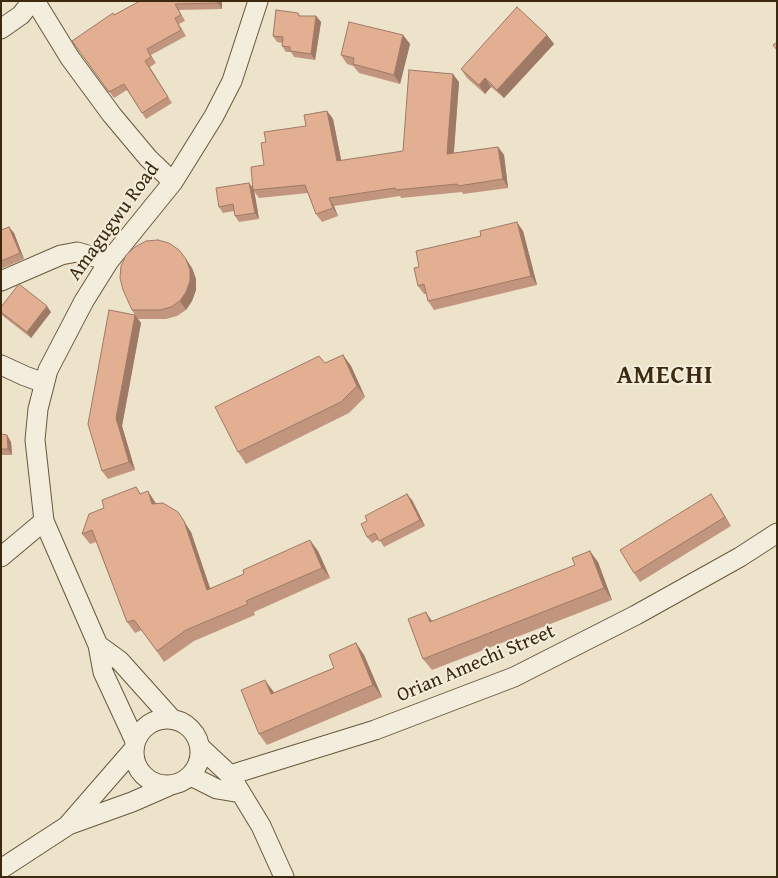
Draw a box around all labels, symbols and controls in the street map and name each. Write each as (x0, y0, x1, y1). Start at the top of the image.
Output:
street label: Amagugwu Road (63, 158, 165, 286)
district label: AMECHI (616, 362, 714, 392)
street label: Orian Amechi Street (393, 620, 559, 708)

